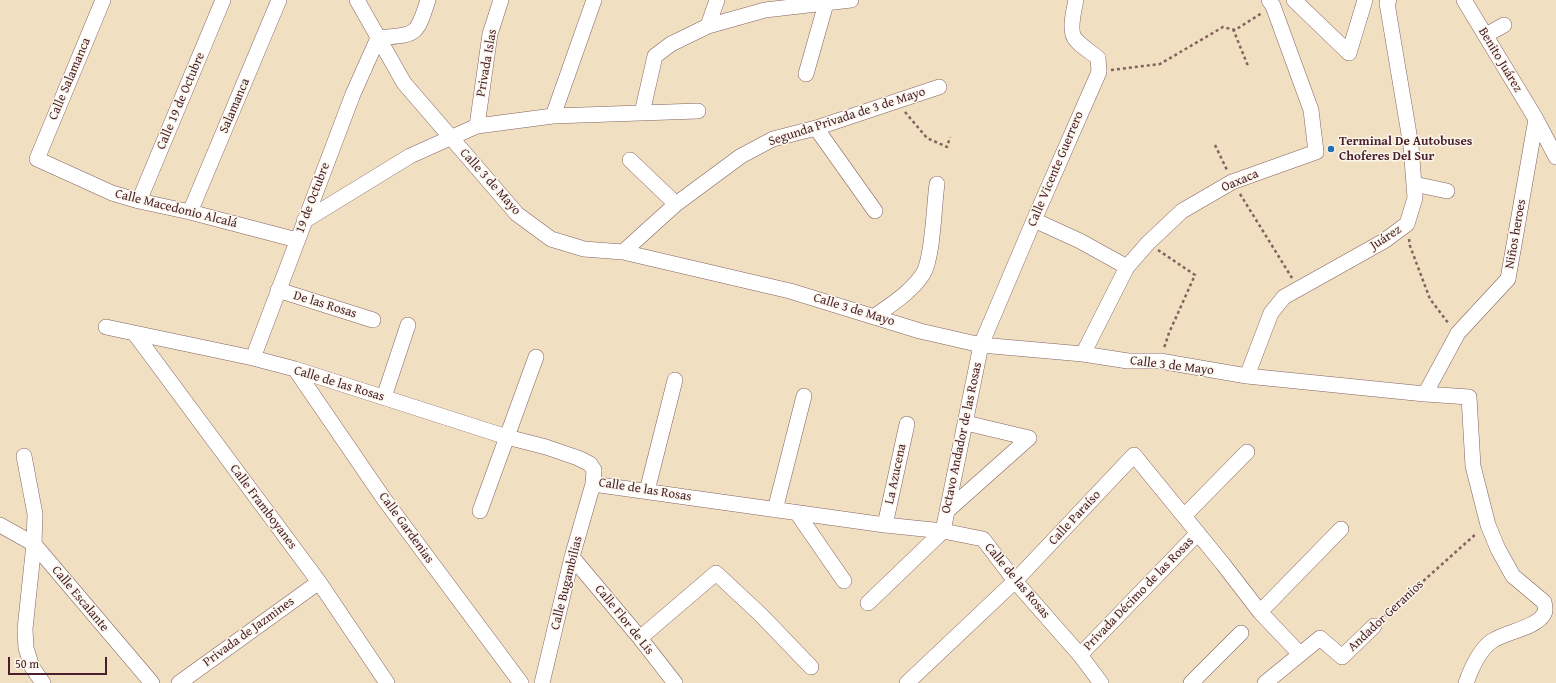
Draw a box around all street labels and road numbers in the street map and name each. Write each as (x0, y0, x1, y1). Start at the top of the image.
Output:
street label: Benito Juárez (1475, 25, 1525, 95)
street label: Privada Islas (473, 28, 501, 98)
street label: Calle Salamanca (46, 36, 94, 122)
street label: Calle 19 de Octubre (153, 50, 209, 152)
street label: Salamanca (216, 76, 254, 136)
street label: Segunda Privada de 3 de Mayo (767, 84, 927, 150)
street label: Calle Vicente Guerrero (1025, 109, 1087, 229)
street label: Calle 3 de Mayo (456, 146, 524, 218)
street label: 19 de Octubre (292, 160, 334, 236)
street label: Oaxaca (1219, 166, 1261, 196)
street label: Calle Macedonio Alcalá (113, 186, 239, 232)
street label: Niños heroes (1502, 198, 1530, 270)
street label: Juárez (1367, 222, 1405, 254)
street label: De las Rosas (292, 288, 358, 322)
street label: Calle 3 de Mayo (811, 290, 897, 330)
street label: Calle 3 de Mayo (1129, 353, 1215, 379)
street label: Octavo Andador de las Rosas (938, 361, 986, 515)
street label: Calle de las Rosas (292, 363, 386, 405)
street label: La Azucena (882, 442, 910, 506)
street label: Calle Framboyanes (226, 462, 300, 552)
street label: Calle de las Rosas (597, 475, 693, 505)
street label: Calle Paraíso (1046, 487, 1104, 549)
street label: Calle Gardenias (375, 490, 437, 566)
street label: Calle Bugambilias (548, 534, 586, 632)
street label: Privada Décimo de las Rosas (1081, 534, 1197, 654)
street label: Calle de las Rosas (981, 540, 1053, 622)
street label: Calle Escalante (48, 563, 112, 635)
street label: Andador Geranios (1345, 577, 1427, 655)
street label: Calle Flor de Lis (591, 582, 657, 658)
street label: Privada de Jazmines (200, 594, 298, 670)

